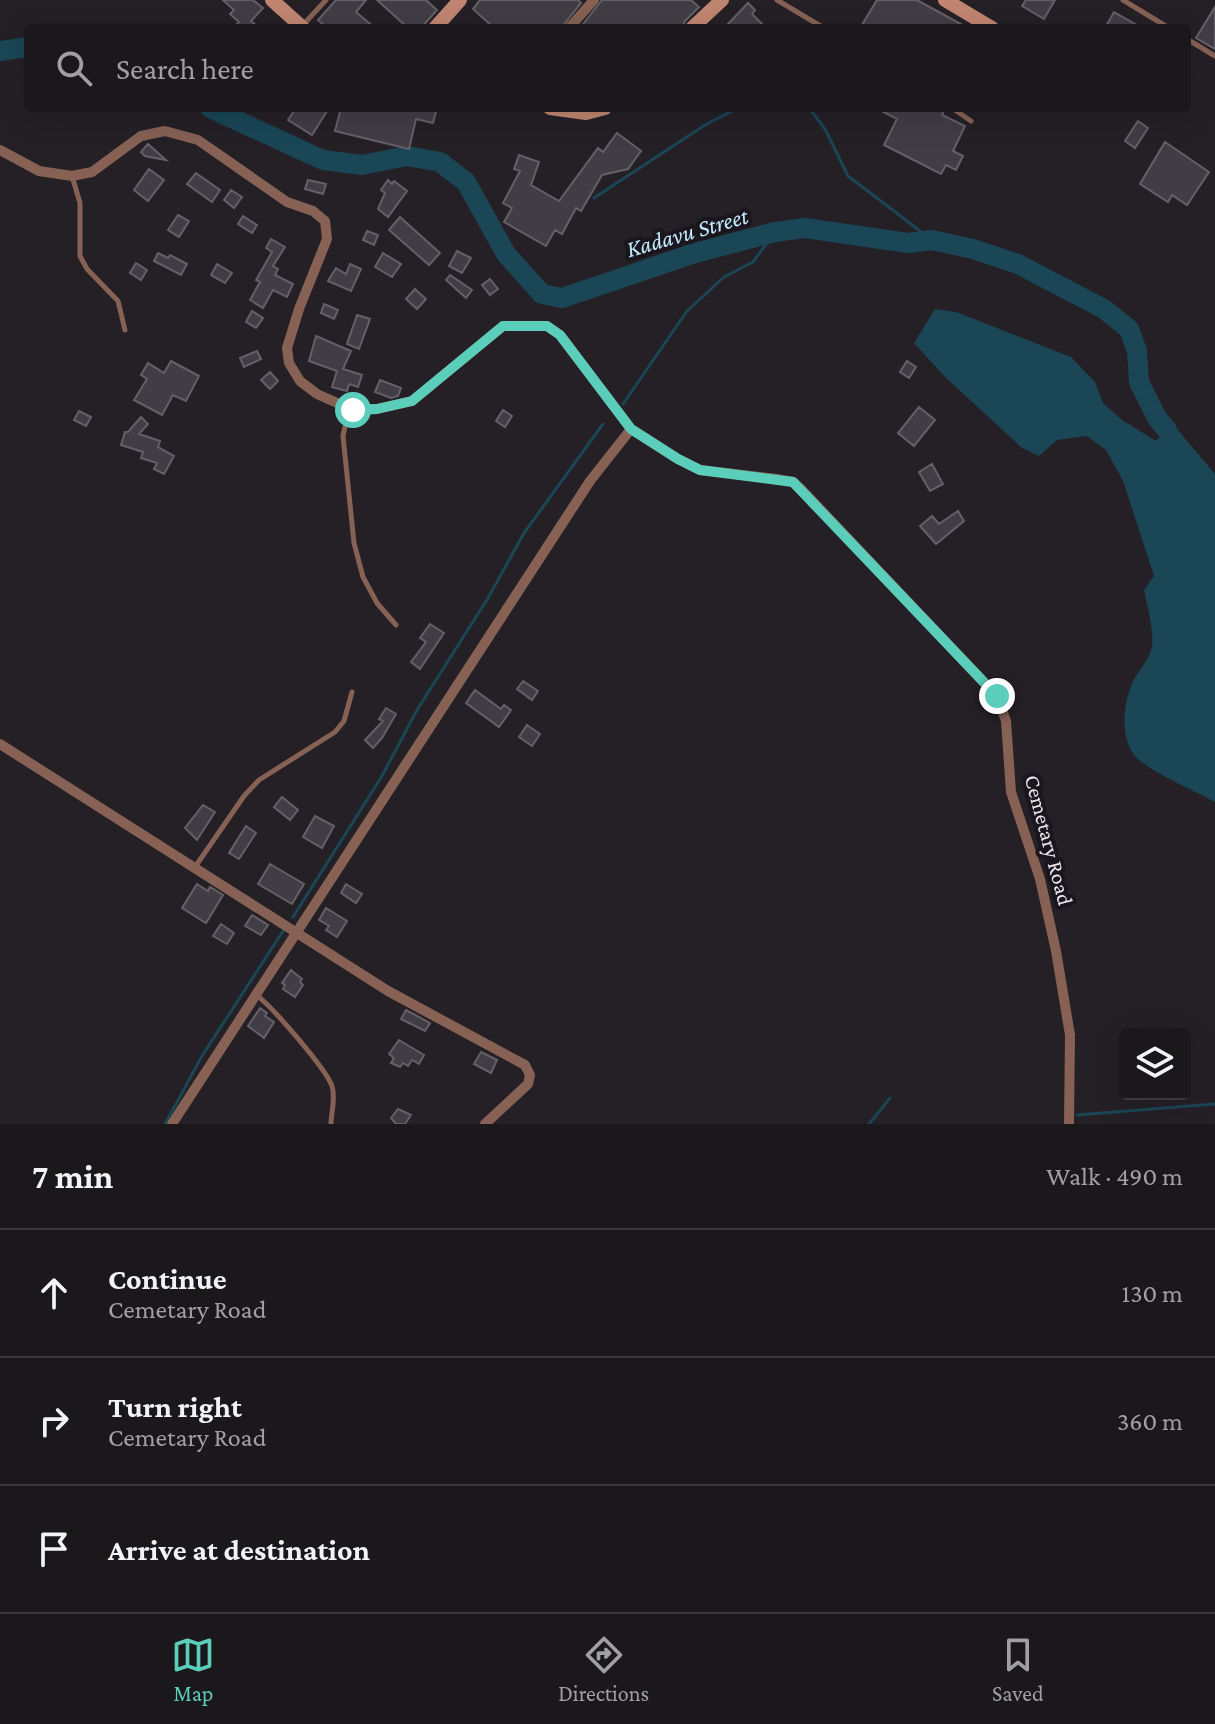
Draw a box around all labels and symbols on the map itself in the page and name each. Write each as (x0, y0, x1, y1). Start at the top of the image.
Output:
water label: Kadavu Street (623, 201, 752, 262)
route start (335, 392, 371, 428)
route end (979, 678, 1015, 714)
street label: Cemetary Road (1020, 772, 1079, 908)

